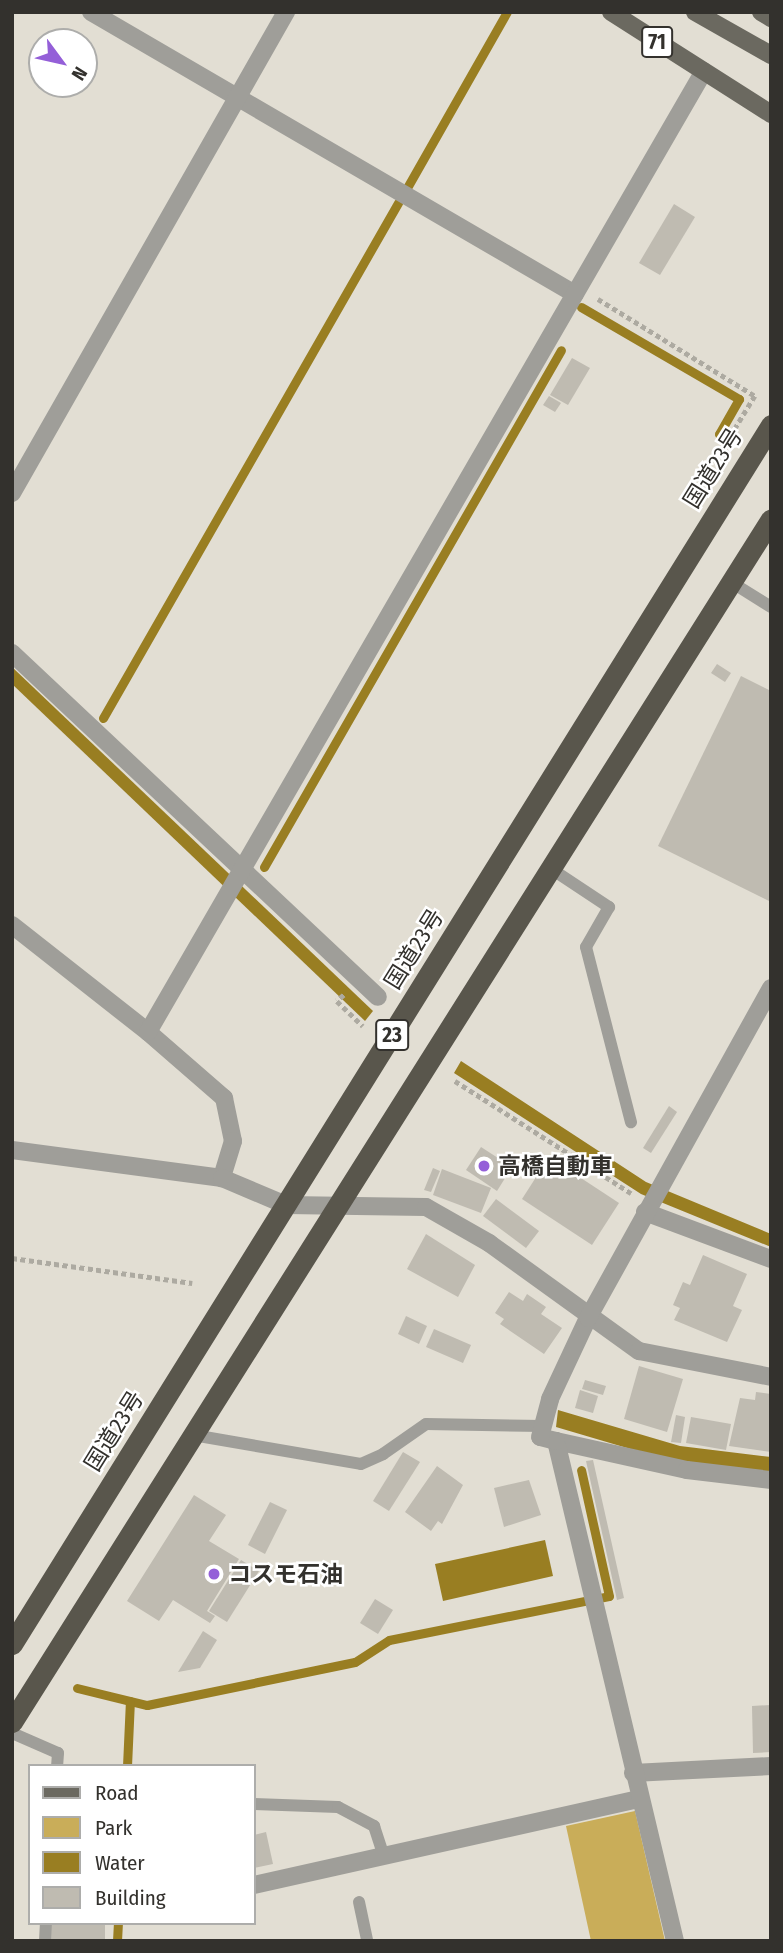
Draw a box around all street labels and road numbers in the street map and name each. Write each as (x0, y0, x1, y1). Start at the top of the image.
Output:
road number: 71 (640, 24, 674, 60)
street label: 国道23号 (678, 423, 748, 513)
street label: 国道23号 (379, 904, 449, 994)
road number: 23 (374, 1018, 410, 1052)
street label: 国道23号 (79, 1386, 149, 1476)

